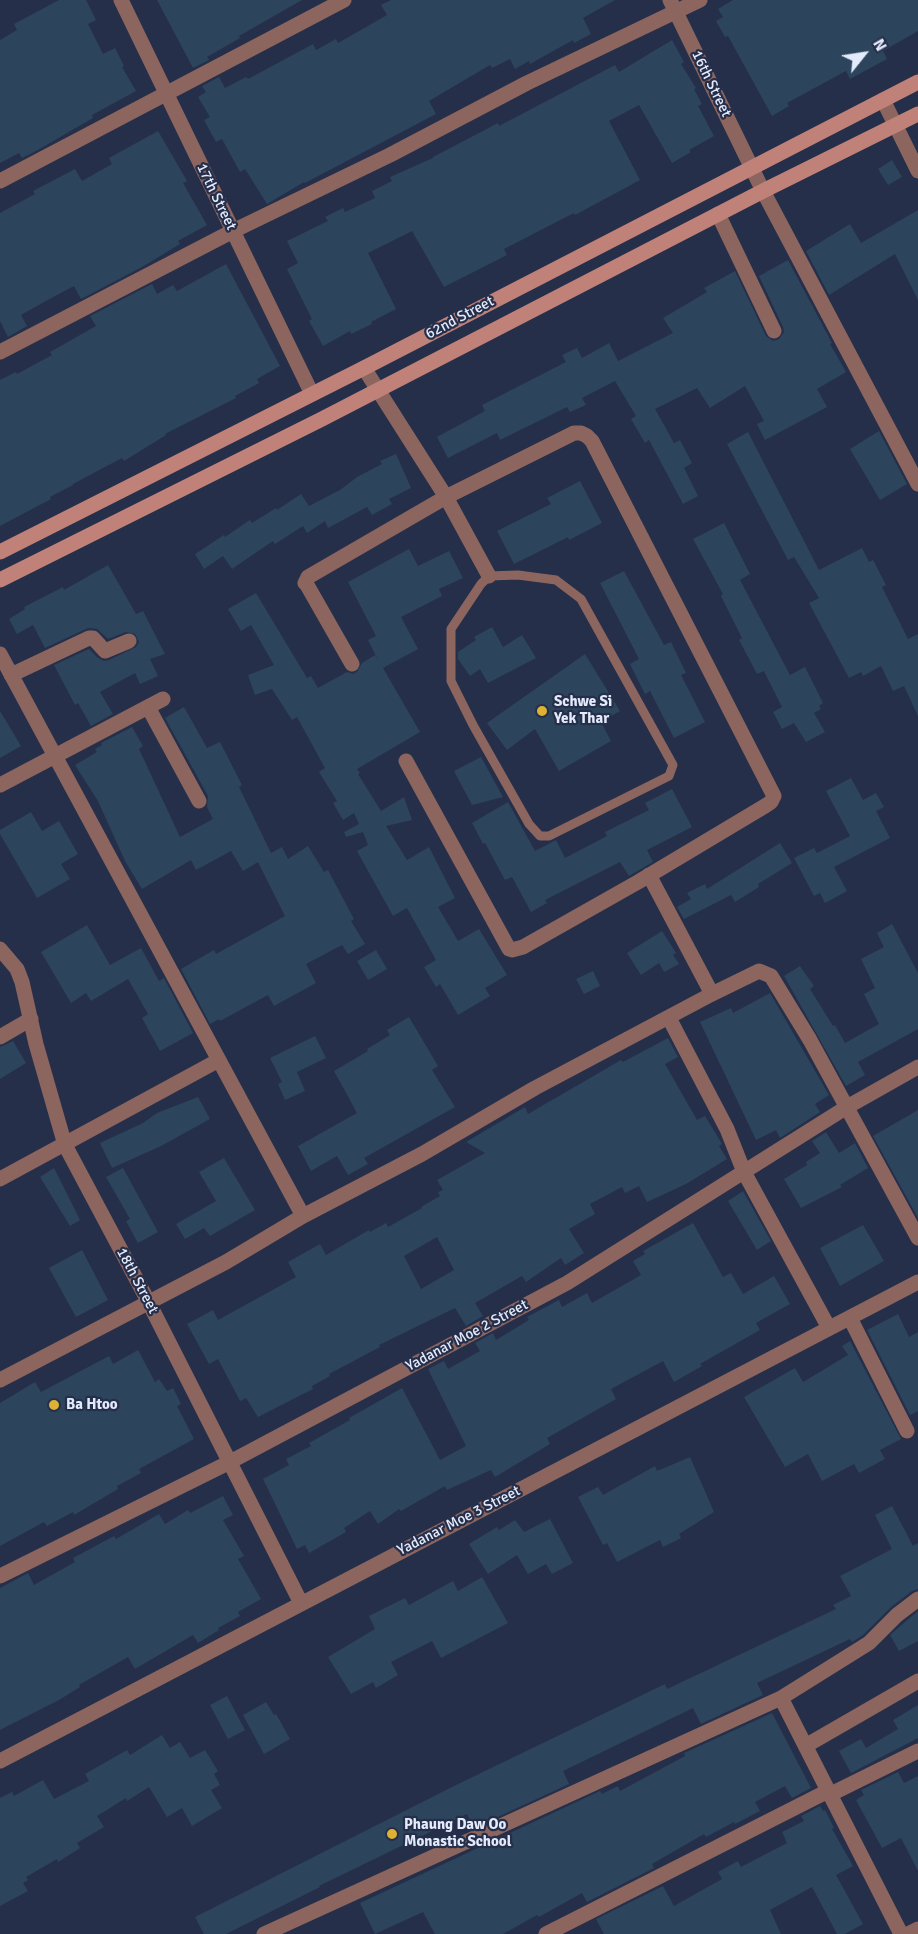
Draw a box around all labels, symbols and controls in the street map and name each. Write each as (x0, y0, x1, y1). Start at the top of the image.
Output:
north arrow (834, 24, 894, 84)
text: N (868, 35, 891, 55)
street label: 16th Street (687, 48, 735, 120)
street label: 17th Street (192, 161, 240, 233)
street label: 62nd Street (423, 293, 497, 343)
place label: Schwe Si Yek Thar (554, 693, 612, 728)
marker: Schwe Si Yek Thar (535, 704, 549, 718)
street label: 18th Street (112, 1245, 162, 1317)
street label: Yadanar Moe 2 Street (403, 1296, 531, 1376)
place label: Ba Htoo (66, 1396, 118, 1414)
marker: Ba Htoo (47, 1398, 61, 1412)
street label: Yadanar Moe 3 Street (394, 1482, 524, 1560)
place label: Phaung Daw Oo Monastic School (404, 1816, 511, 1851)
marker: Phaung Daw Oo Monastic School (385, 1827, 399, 1841)

